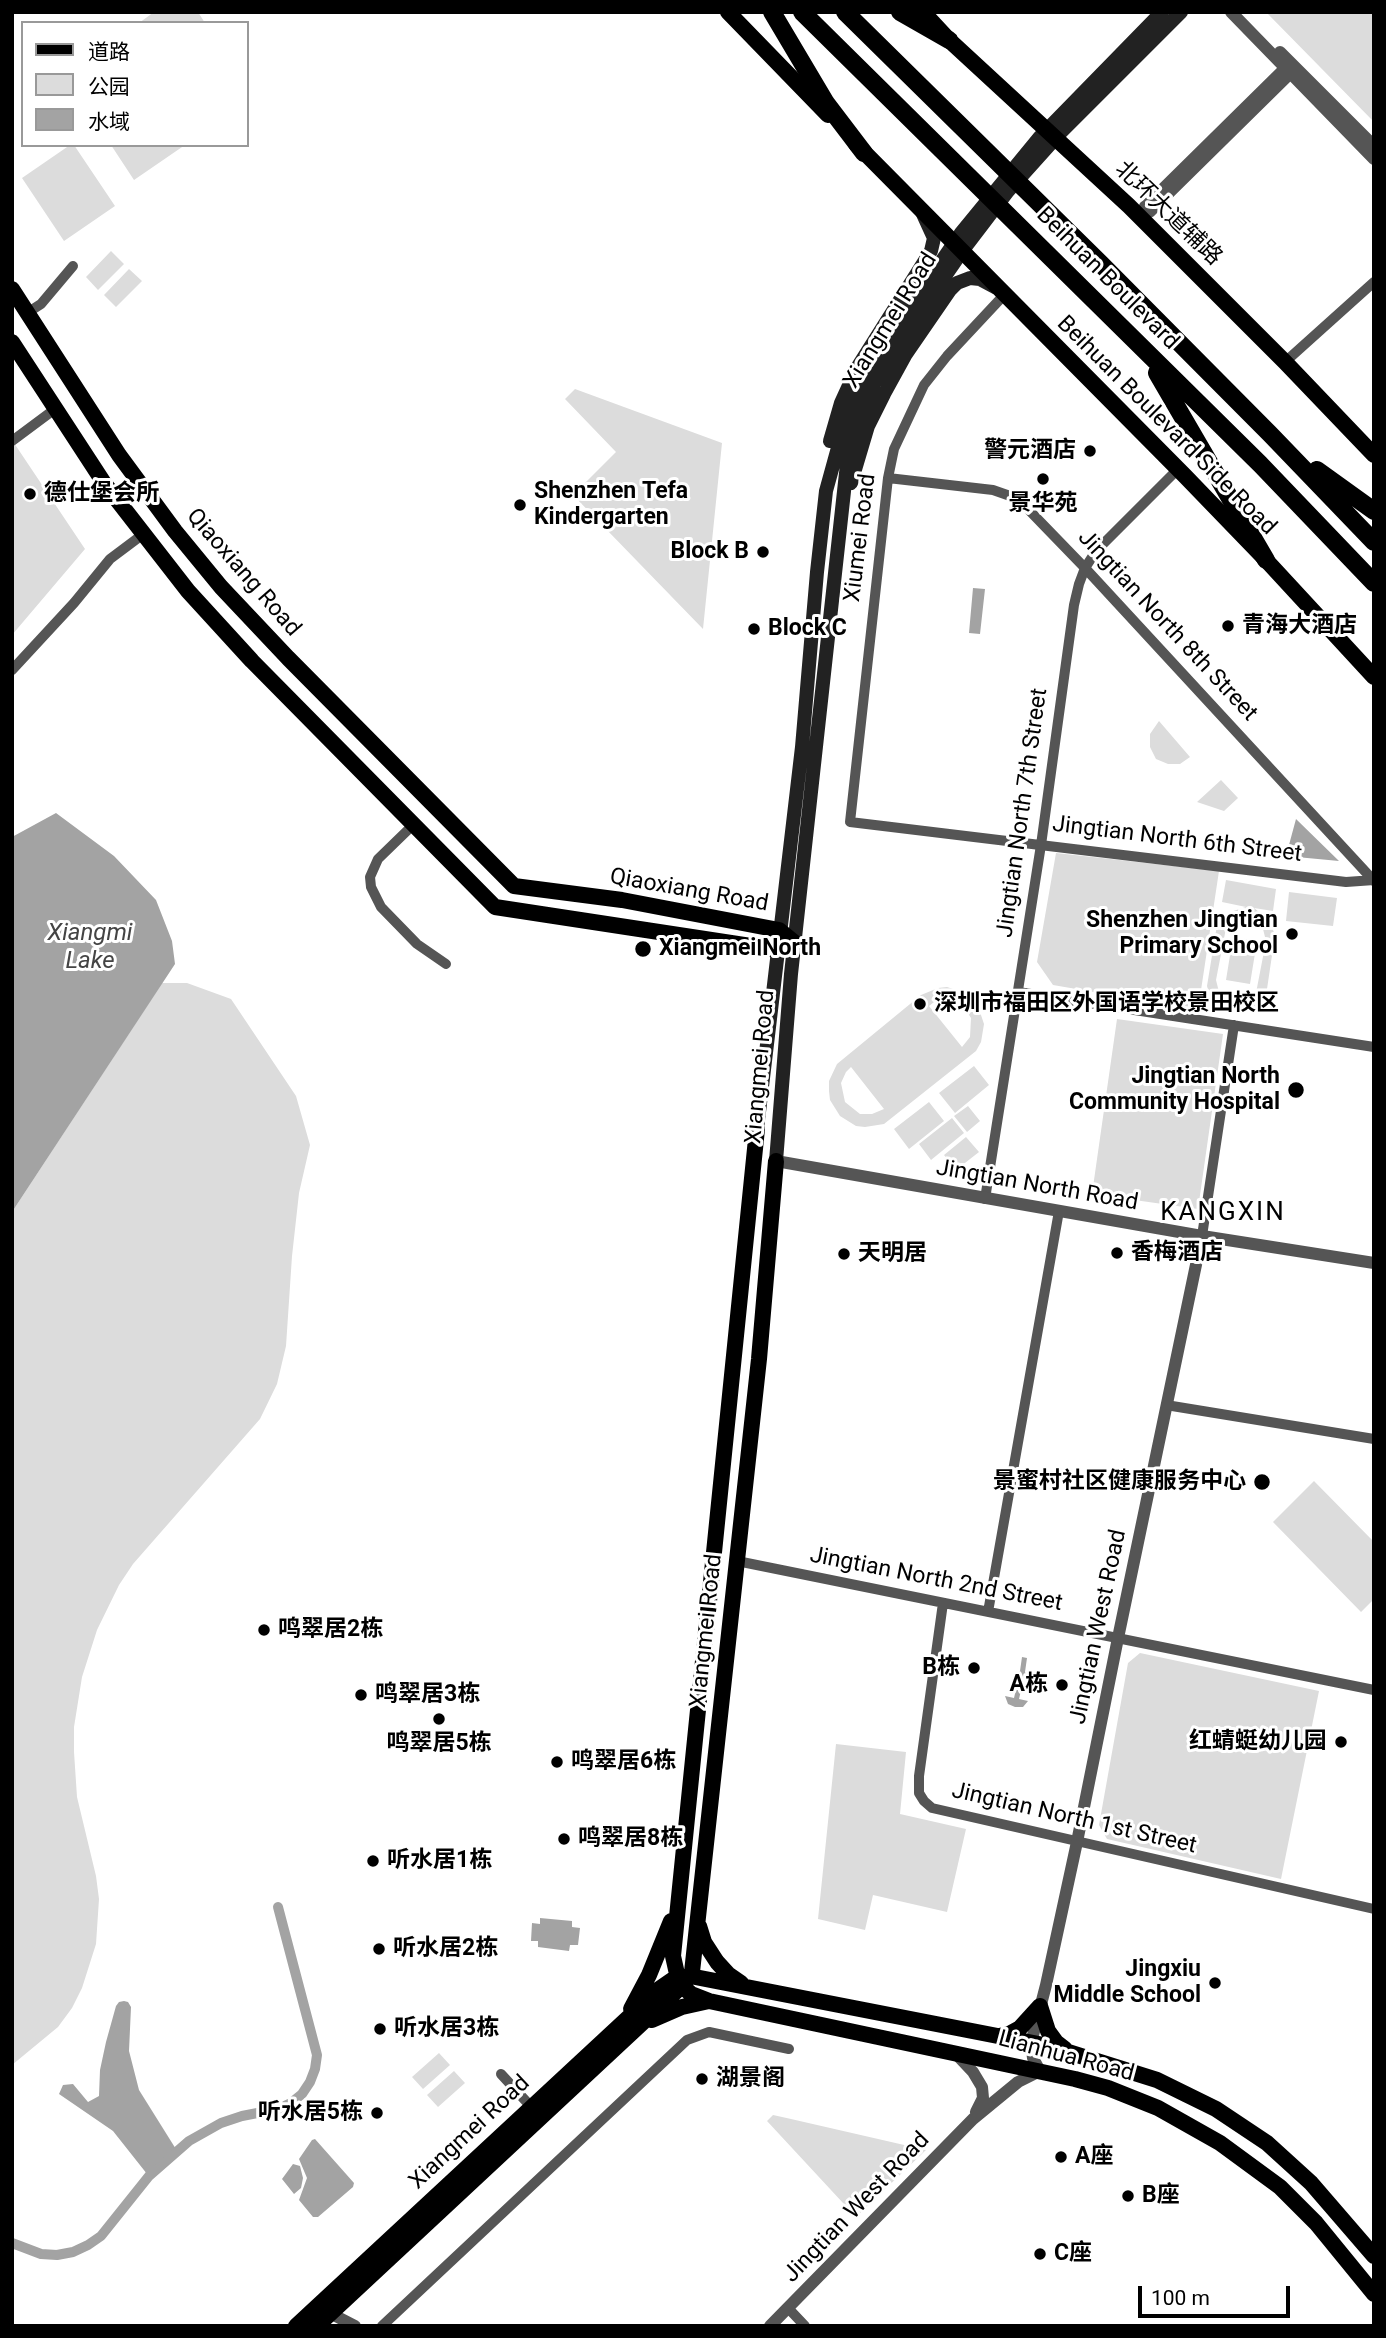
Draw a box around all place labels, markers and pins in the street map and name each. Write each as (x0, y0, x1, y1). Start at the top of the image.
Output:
place label: 警元酒店 (984, 437, 1076, 465)
marker: 警元酒店 (1082, 443, 1098, 459)
marker: 景华苑 (1035, 471, 1051, 487)
place label: Shenzhen Tefa Kindergarten (534, 478, 688, 532)
place label: 德仕堡会所 (44, 480, 159, 508)
marker: 德仕堡会所 (22, 486, 38, 502)
place label: 景华苑 (1009, 490, 1077, 518)
marker: Shenzhen Tefa Kindergarten (512, 497, 528, 513)
place label: Block B (671, 538, 749, 566)
marker: Block B (755, 544, 771, 560)
place label: 青海大酒店 (1242, 612, 1357, 640)
place label: Block C (768, 615, 847, 643)
marker: 青海大酒店 (1220, 618, 1236, 634)
marker: Block C (746, 621, 762, 637)
place label: Shenzhen Jingtian Primary School (1086, 907, 1278, 961)
marker: Shenzhen Jingtian Primary School (1284, 926, 1300, 942)
place label: Xiangmei North (659, 935, 821, 963)
marker: Xiangmei North (633, 939, 653, 959)
place label: 深圳市福田区外国语学校景田校区 (934, 990, 1279, 1018)
marker: 深圳市福田区外国语学校景田校区 (912, 996, 928, 1012)
place label: Jingtian North Community Hospital (1069, 1063, 1280, 1117)
marker: Jingtian North Community Hospital (1286, 1080, 1306, 1100)
place label: 香梅酒店 (1131, 1239, 1223, 1267)
place label: 天明居 (858, 1240, 927, 1268)
marker: 香梅酒店 (1109, 1245, 1125, 1261)
marker: 天明居 (836, 1246, 852, 1262)
place label: 景蜜村社区健康服务中心 (993, 1468, 1246, 1496)
marker: 景蜜村社区健康服务中心 (1252, 1472, 1272, 1492)
place label: 鸣翠居2栋 (278, 1616, 383, 1644)
marker: 鸣翠居2栋 (256, 1622, 272, 1638)
place label: B栋 (922, 1654, 960, 1682)
marker: B栋 (966, 1660, 982, 1676)
place label: A栋 (1010, 1671, 1048, 1699)
marker: A栋 (1054, 1677, 1070, 1693)
place label: 鸣翠居3栋 (375, 1681, 480, 1709)
marker: 鸣翠居3栋 (353, 1687, 369, 1703)
marker: 鸣翠居5栋 (431, 1711, 447, 1727)
place label: 红蜻蜓幼儿园 (1189, 1728, 1327, 1756)
place label: 鸣翠居5栋 (386, 1730, 492, 1758)
marker: 红蜻蜓幼儿园 (1333, 1734, 1349, 1750)
place label: 鸣翠居6栋 (571, 1748, 676, 1776)
marker: 鸣翠居6栋 (549, 1754, 565, 1770)
place label: 鸣翠居8栋 (578, 1825, 683, 1853)
marker: 鸣翠居8栋 (556, 1831, 572, 1847)
place label: 听水居1栋 (387, 1847, 492, 1875)
marker: 听水居1栋 (365, 1853, 381, 1869)
place label: 听水居2栋 (393, 1935, 498, 1963)
marker: 听水居2栋 (371, 1941, 387, 1957)
place label: Jingxiu Middle School (1054, 1956, 1201, 2010)
marker: Jingxiu Middle School (1207, 1975, 1223, 1991)
place label: 听水居3栋 (394, 2015, 499, 2043)
marker: 听水居3栋 (372, 2021, 388, 2037)
place label: 湖景阁 (716, 2065, 785, 2093)
marker: 湖景阁 (694, 2071, 710, 2087)
place label: 听水居5栋 (258, 2099, 363, 2127)
marker: 听水居5栋 (369, 2105, 385, 2121)
place label: A座 (1075, 2143, 1113, 2171)
marker: A座 (1053, 2149, 1069, 2165)
place label: B座 (1142, 2182, 1180, 2210)
marker: B座 (1120, 2188, 1136, 2204)
place label: C座 (1054, 2240, 1092, 2268)
marker: C座 (1032, 2246, 1048, 2262)

